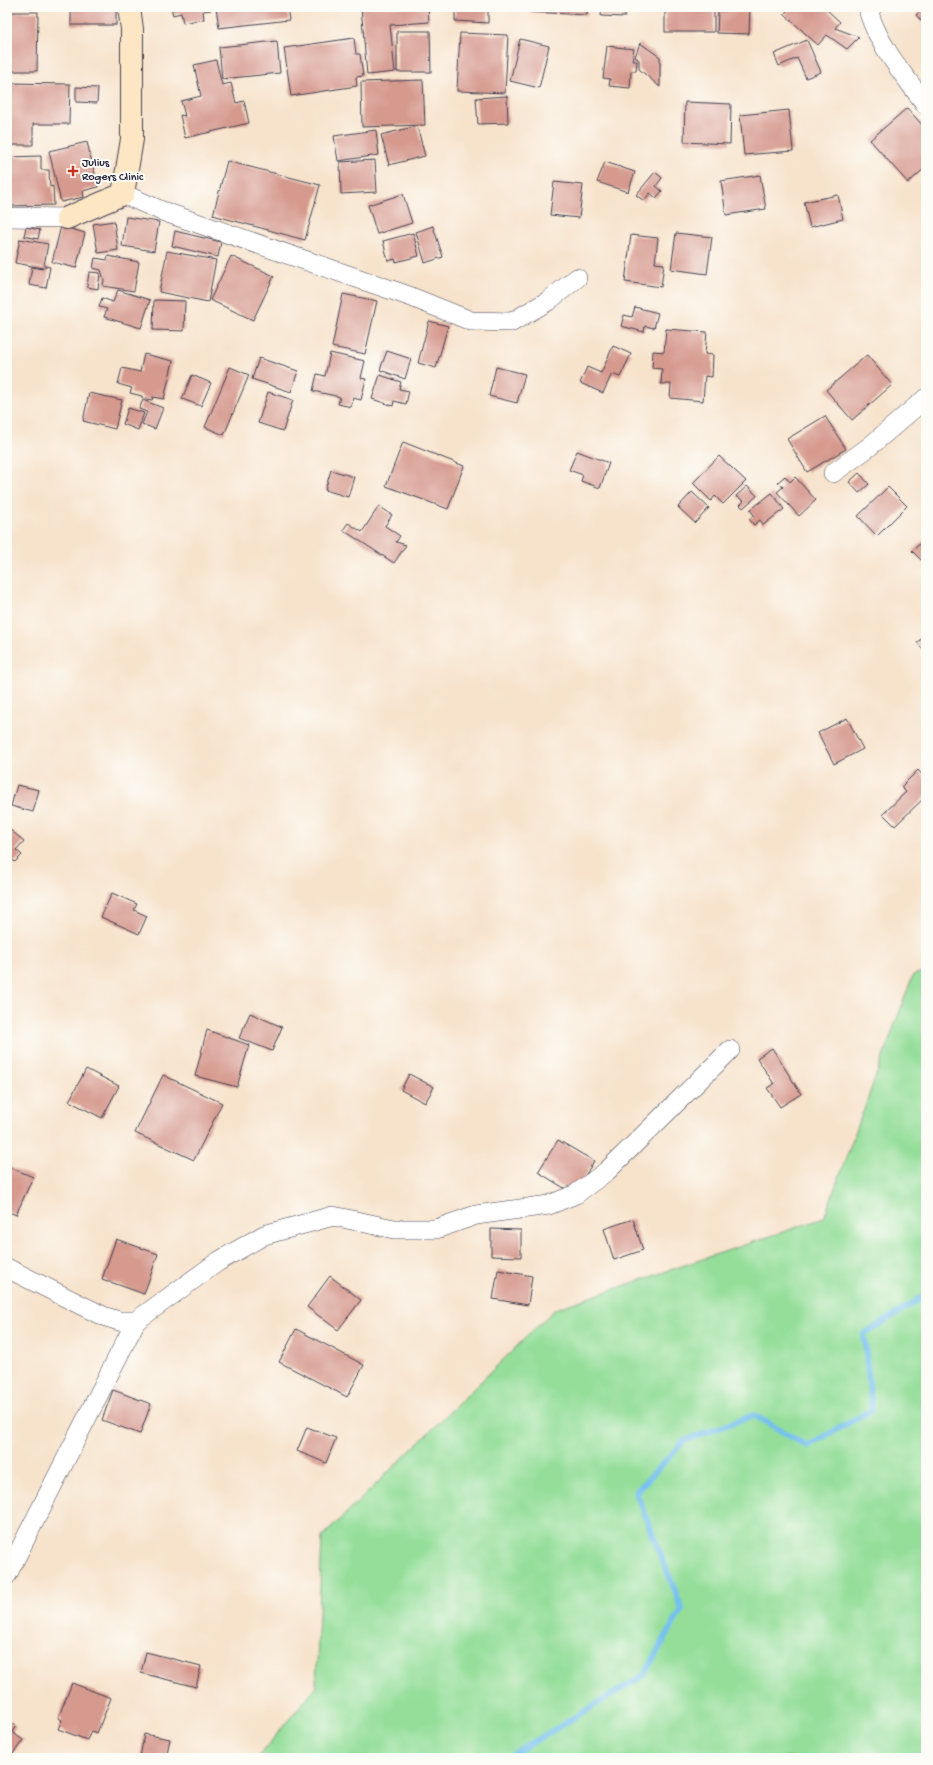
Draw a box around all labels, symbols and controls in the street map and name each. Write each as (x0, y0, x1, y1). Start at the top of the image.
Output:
place label: Julius Rogers Clinic (82, 157, 144, 185)
marker: Julius Rogers Clinic (67, 165, 79, 177)

